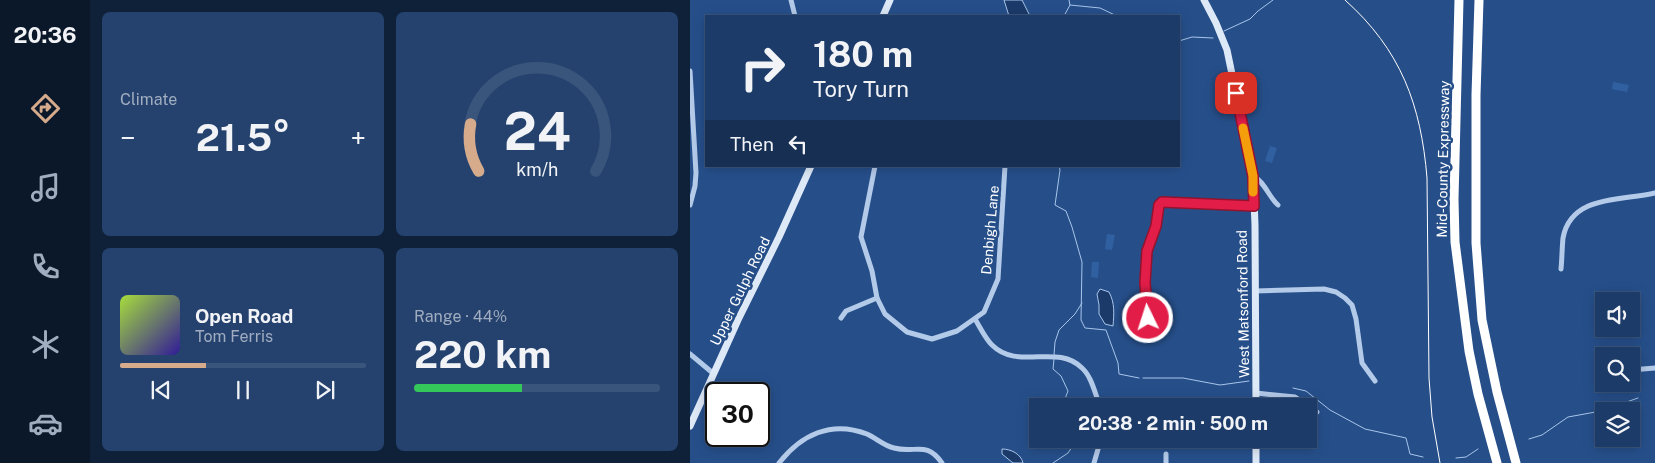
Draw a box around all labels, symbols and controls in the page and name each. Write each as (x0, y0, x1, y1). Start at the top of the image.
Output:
text: 20:36 (13, 22, 77, 48)
text: 180 m (813, 34, 913, 75)
icon: right (730, 35, 795, 100)
pin (1215, 72, 1257, 114)
text: Tory Turn (813, 76, 909, 102)
icon: arrive (1222, 79, 1250, 107)
street label: Mid-County Expressway (1434, 80, 1452, 238)
text: Climate (120, 90, 177, 109)
icon: directions (28, 91, 63, 126)
text: 24 (503, 101, 571, 162)
text: 21.5° (196, 115, 290, 160)
text: − (120, 121, 136, 154)
text: + (350, 121, 366, 154)
icon: left (784, 130, 812, 158)
text: Then (730, 133, 774, 155)
text: km/h (516, 159, 558, 180)
icon: music (28, 170, 63, 205)
street label: Denbigh Lane (978, 185, 1002, 275)
street label: West Matsonford Road (1234, 230, 1252, 378)
street label: Upper Gulph Road (707, 234, 773, 348)
icon: phone (28, 249, 63, 284)
position arrow (1121, 291, 1173, 343)
map controls (1595, 292, 1640, 447)
button: sound (1595, 292, 1640, 337)
text: Open Road (195, 305, 293, 327)
text: Range · 44% (414, 307, 507, 326)
icon: climate (28, 327, 63, 362)
text: Tom Ferris (195, 327, 273, 346)
text: 220 km (414, 332, 551, 377)
button: search (1595, 347, 1640, 392)
icon: previous (147, 376, 175, 404)
icon: pause (229, 376, 257, 404)
icon: next (311, 376, 339, 404)
speed limit sign: 30 (705, 382, 770, 447)
button: layers (1595, 402, 1640, 447)
icon: car (28, 406, 63, 441)
text: 20:38 · 2 min · 500 m (1078, 412, 1268, 434)

